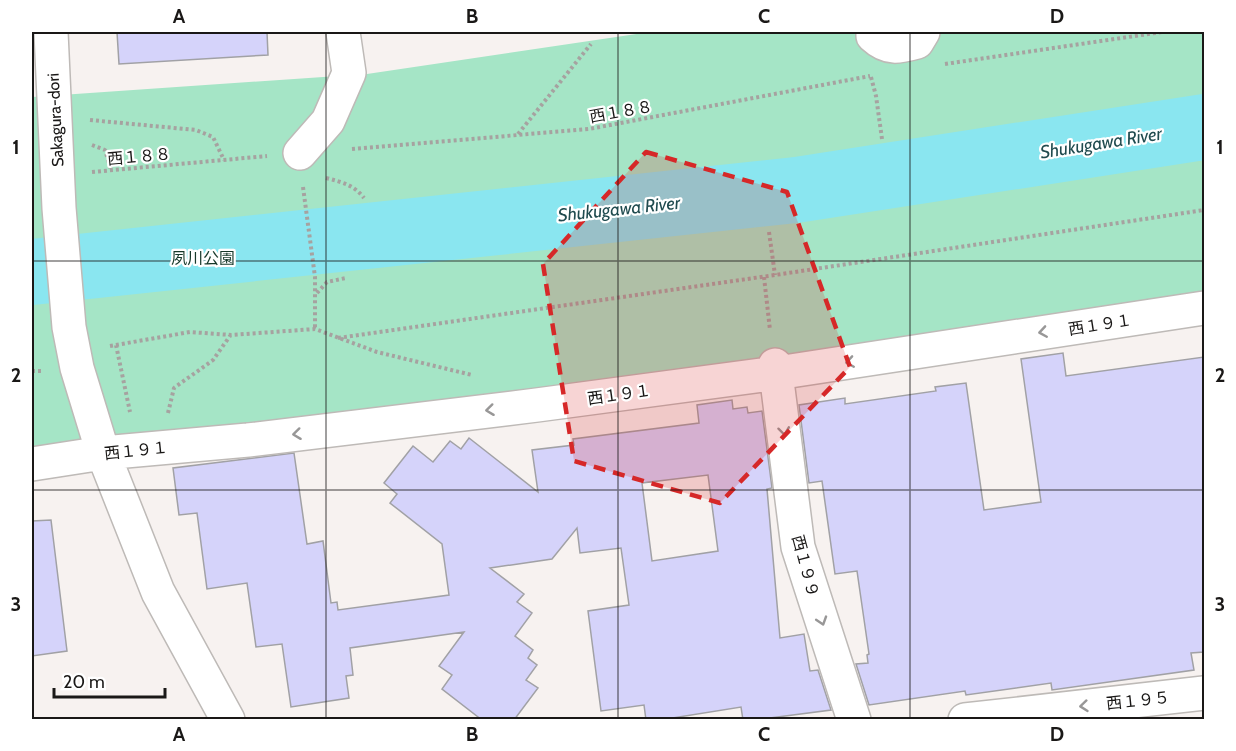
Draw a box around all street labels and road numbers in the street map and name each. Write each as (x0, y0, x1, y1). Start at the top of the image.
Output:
street label: Sakagura-dori (44, 73, 67, 167)
street label: 西１８８ (588, 97, 654, 126)
street label: 西１８８ (106, 144, 172, 169)
street label: 西１９１ (1067, 310, 1133, 339)
street label: 西１９１ (586, 381, 652, 408)
street label: 西１９１ (103, 438, 169, 463)
street label: 西１９９ (788, 533, 823, 600)
street label: 西１９５ (1105, 688, 1171, 713)

